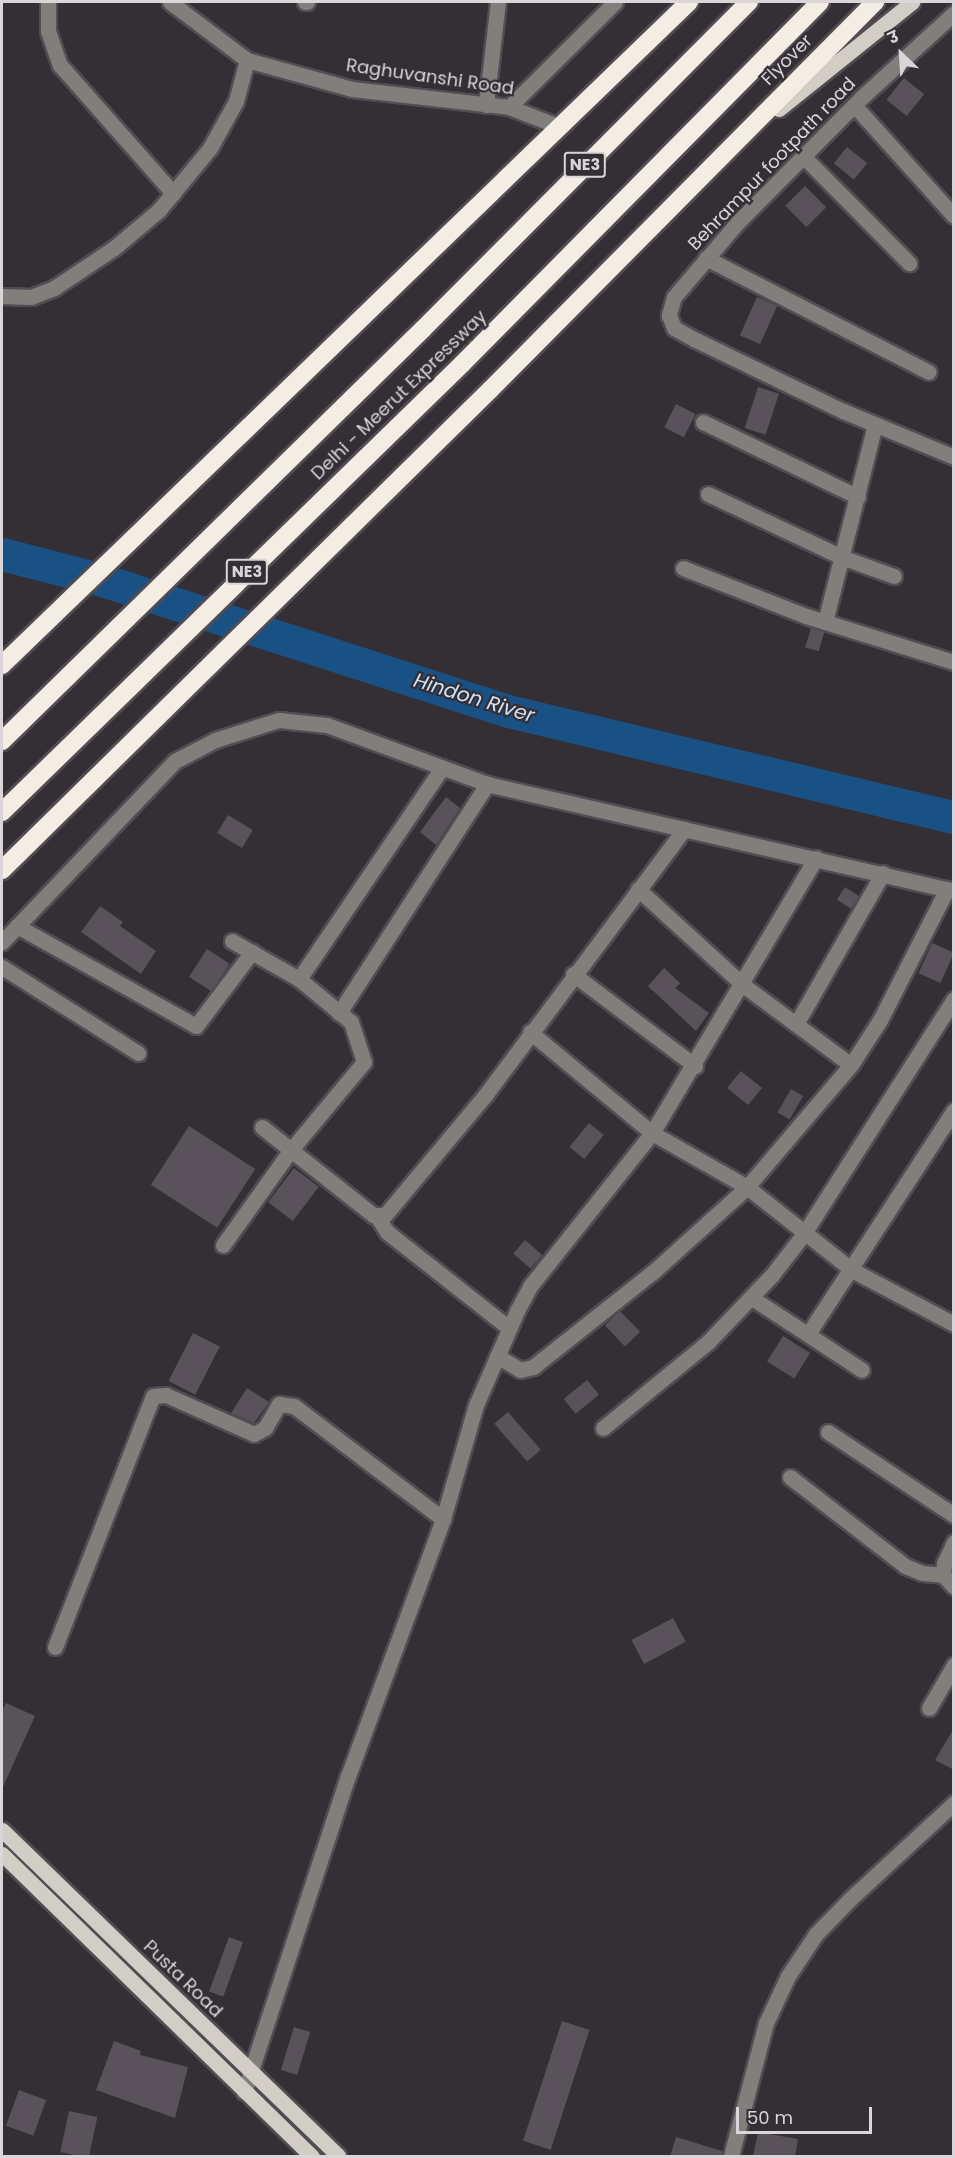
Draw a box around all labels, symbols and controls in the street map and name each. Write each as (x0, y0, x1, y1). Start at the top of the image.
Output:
north arrow (871, 24, 931, 84)
text: उ (884, 25, 902, 50)
street label: Flyover (757, 30, 817, 90)
street label: Raghuvanshi Road (345, 55, 515, 99)
street label: Behrampur footpath road (684, 73, 860, 255)
road number: NE3 (562, 152, 608, 178)
street label: Delhi - Meerut Expressway (307, 306, 491, 484)
road number: NE3 (224, 559, 270, 585)
water label: Hindon River (411, 668, 537, 728)
street label: Pusta Road (139, 1936, 227, 2022)
scale bar (739, 2095, 876, 2133)
text: 50 m (747, 2105, 793, 2130)

